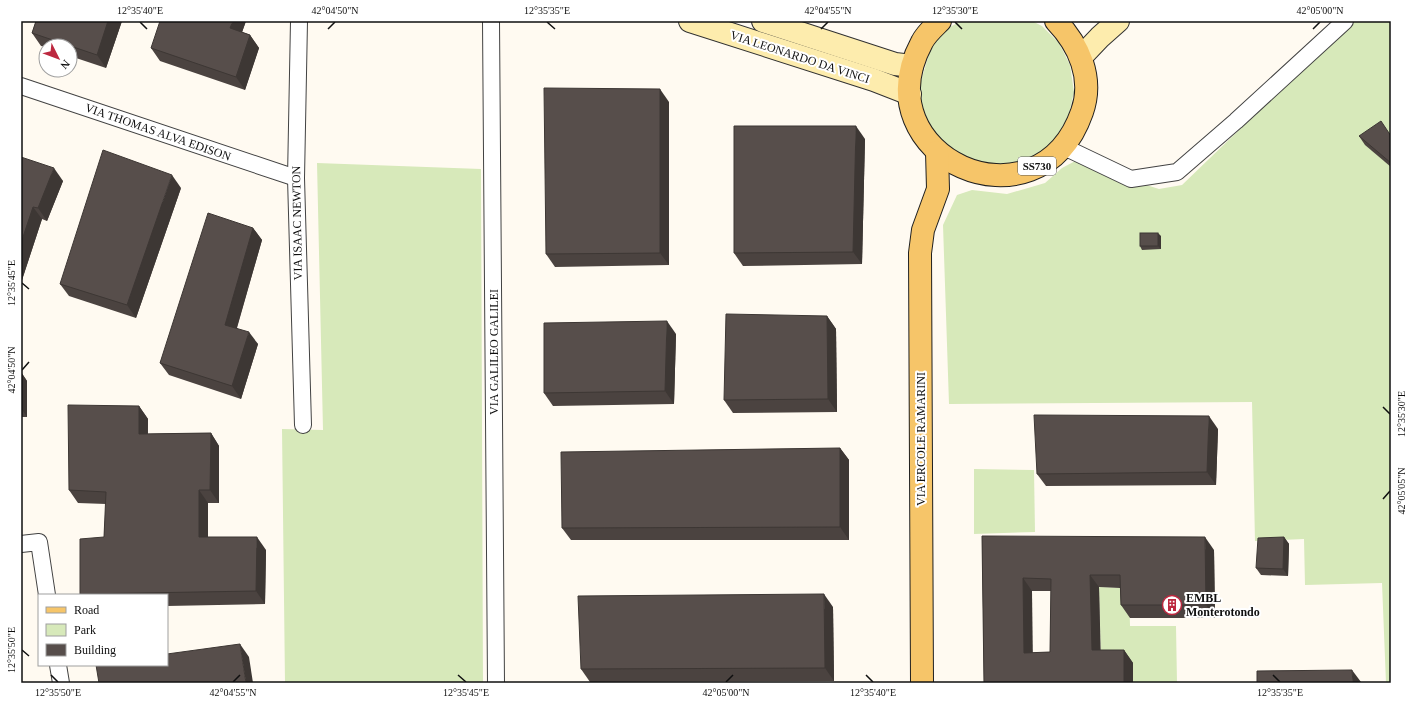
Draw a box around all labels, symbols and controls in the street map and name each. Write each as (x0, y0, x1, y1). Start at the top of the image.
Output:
text: 12°35'40"E (117, 5, 163, 16)
text: 42°04'50"N (311, 5, 359, 16)
text: 12°35'35"E (524, 5, 570, 16)
text: 42°04'55"N (804, 5, 852, 16)
text: 12°35'30"E (932, 5, 978, 16)
text: 42°05'00"N (1296, 5, 1344, 16)
street label: VIA LEONARDO DA VINCI (729, 28, 871, 86)
north arrow (38, 38, 78, 78)
text: N (58, 58, 73, 72)
street label: VIA THOMAS ALVA EDISON (83, 100, 233, 164)
road number: SS730 (1018, 157, 1056, 175)
street label: VIA ISAAC NEWTON (289, 165, 305, 280)
text: 12°35'45"E (6, 260, 17, 306)
street label: VIA GALILEO GALILEI (487, 289, 501, 415)
text: 42°04'50"N (6, 346, 17, 394)
street label: VIA ERCOLE RAMARINI (914, 372, 928, 506)
text: 12°35'30"E (1396, 391, 1407, 437)
text: 42°05'05"N (1396, 467, 1407, 515)
place label: EMBL Monterotondo (1186, 591, 1260, 619)
legend (38, 594, 168, 666)
building icon: EMBL Monterotondo (1161, 594, 1183, 616)
text: Road (74, 603, 99, 617)
text: Park (74, 623, 96, 637)
text: 12°35'50"E (6, 627, 17, 673)
text: Building (74, 643, 116, 657)
text: 12°35'50"E (35, 687, 81, 698)
text: 42°04'55"N (209, 687, 257, 698)
text: 12°35'45"E (443, 687, 489, 698)
text: 42°05'00"N (702, 687, 750, 698)
text: 12°35'40"E (850, 687, 896, 698)
text: 12°35'35"E (1257, 687, 1303, 698)

